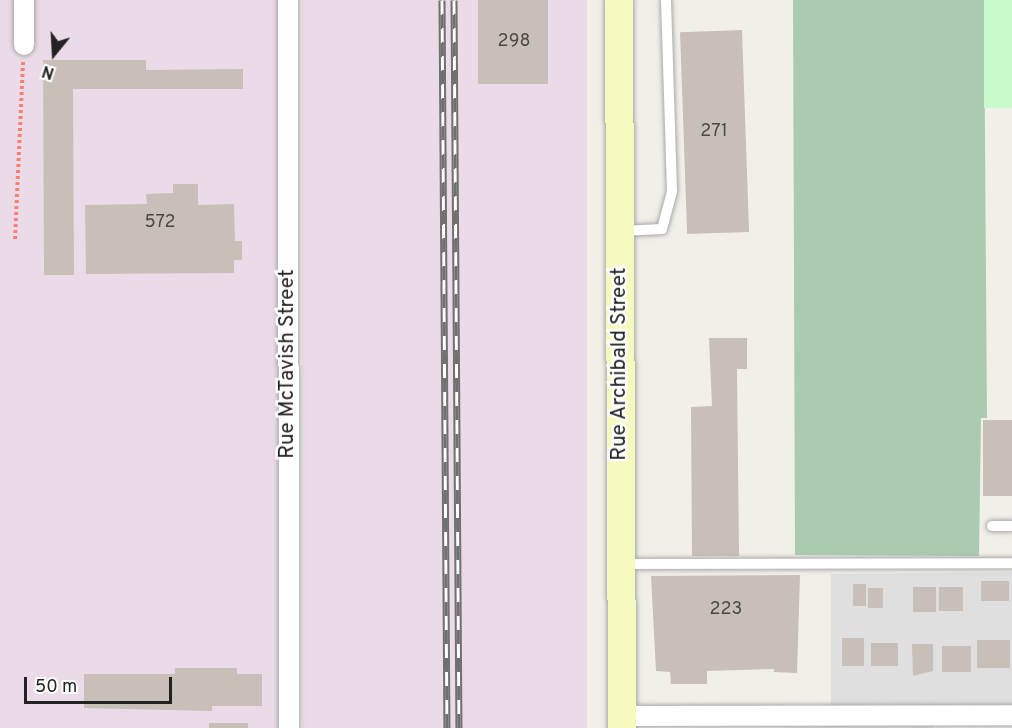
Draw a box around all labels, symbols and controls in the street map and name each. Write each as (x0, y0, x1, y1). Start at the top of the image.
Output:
north arrow (24, 24, 84, 84)
house number: 298 (498, 31, 530, 53)
text: N (40, 60, 57, 82)
house number: 271 (700, 121, 728, 143)
house number: 572 (144, 212, 176, 234)
street label: Rue Archibald Street (607, 267, 633, 461)
street label: Rue McTavish Street (275, 269, 301, 459)
house number: 223 (710, 599, 742, 621)
scale bar (27, 665, 176, 703)
text: 50 m (35, 676, 77, 699)

